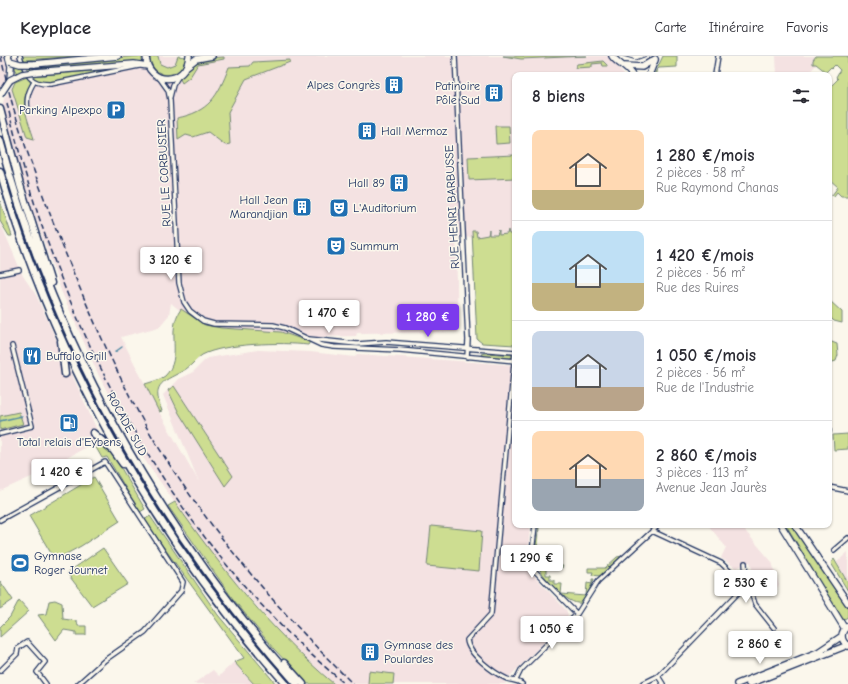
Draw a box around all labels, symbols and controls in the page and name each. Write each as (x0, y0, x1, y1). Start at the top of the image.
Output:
text: Keyplace (20, 17, 91, 39)
text: Carte (655, 19, 687, 36)
text: Itinéraire (709, 19, 764, 36)
text: Favoris (786, 19, 828, 36)
building icon: Alpes Congrès (383, 74, 405, 96)
place label: Alpes Congrès (307, 78, 380, 92)
place label: Patinoire Pôle Sud (435, 79, 480, 107)
building icon: Patinoire Pôle Sud (483, 82, 505, 104)
icon: filters (790, 85, 812, 107)
text: 8 biens (532, 87, 585, 106)
parking icon: Parking Alpexpo (105, 99, 127, 121)
place label: Parking Alpexpo (19, 103, 102, 117)
street label: RUE LE CORBUSIER (154, 119, 174, 227)
building icon: Hall Mermoz (356, 120, 378, 142)
place label: Hall Mermoz (381, 124, 448, 138)
street label: RUE HENRI BARBUSSE (442, 145, 462, 269)
icon: home (564, 146, 612, 194)
text: 1 280 €/mois (656, 146, 755, 165)
text: 2 pièces · 58 m² (656, 165, 745, 180)
building icon: Hall 89 (388, 172, 410, 194)
place label: Hall 89 (348, 176, 385, 190)
text: Rue Raymond Chanas (656, 180, 778, 195)
place label: Hall Jean Marandjian (230, 193, 288, 221)
building icon: Hall Jean Marandjian (291, 196, 313, 218)
theatre icon: L'Auditorium (328, 197, 350, 219)
place label: L'Auditorium (353, 201, 417, 215)
theatre icon: Summum (325, 235, 347, 257)
place label: Summum (350, 239, 399, 253)
text: 1 420 €/mois (656, 246, 754, 265)
pin: 3 120 € (134, 247, 208, 281)
icon: home (564, 247, 612, 295)
text: 3 120 € (149, 252, 193, 267)
text: 2 pièces · 56 m² (656, 265, 745, 280)
text: Rue des Ruires (656, 280, 739, 295)
pin: 1 470 € (292, 300, 366, 334)
pin: 1 280 € (391, 304, 465, 338)
text: 1 470 € (308, 305, 350, 320)
text: 1 280 € (406, 309, 450, 324)
restaurant icon: Buffalo Grill (21, 345, 43, 367)
text: 1 050 €/mois (656, 346, 756, 365)
icon: home (564, 347, 612, 395)
place label: Buffalo Grill (46, 349, 107, 363)
text: 2 pièces · 56 m² (656, 365, 745, 380)
text: Rue de l'Industrie (656, 380, 754, 395)
street label: ROCADE SUD (104, 390, 150, 458)
fuel station icon: Total relais d'Eybens (58, 412, 80, 434)
place label: Total relais d'Eybens (17, 435, 121, 449)
text: 2 860 €/mois (656, 446, 757, 465)
icon: home (564, 447, 612, 495)
pin: 1 420 € (25, 459, 99, 493)
text: 1 420 € (40, 464, 84, 479)
text: 3 pièces · 113 m² (656, 465, 748, 480)
text: Avenue Jean Jaurès (656, 480, 767, 495)
pin: 1 290 € (495, 545, 569, 579)
place label: Gymnase Roger Journet (34, 549, 108, 577)
text: 1 290 € (510, 550, 554, 565)
sports icon: Gymnase Roger Journet (9, 552, 31, 574)
pin: 2 530 € (709, 570, 783, 604)
text: 2 530 € (723, 575, 769, 590)
pin: 1 050 € (515, 616, 589, 650)
text: 1 050 € (529, 621, 575, 636)
pin: 2 860 € (723, 631, 797, 665)
text: 2 860 € (737, 636, 783, 651)
place label: Gymnase des Poulardes (384, 638, 453, 666)
building icon: Gymnase des Poulardes (359, 641, 381, 663)

